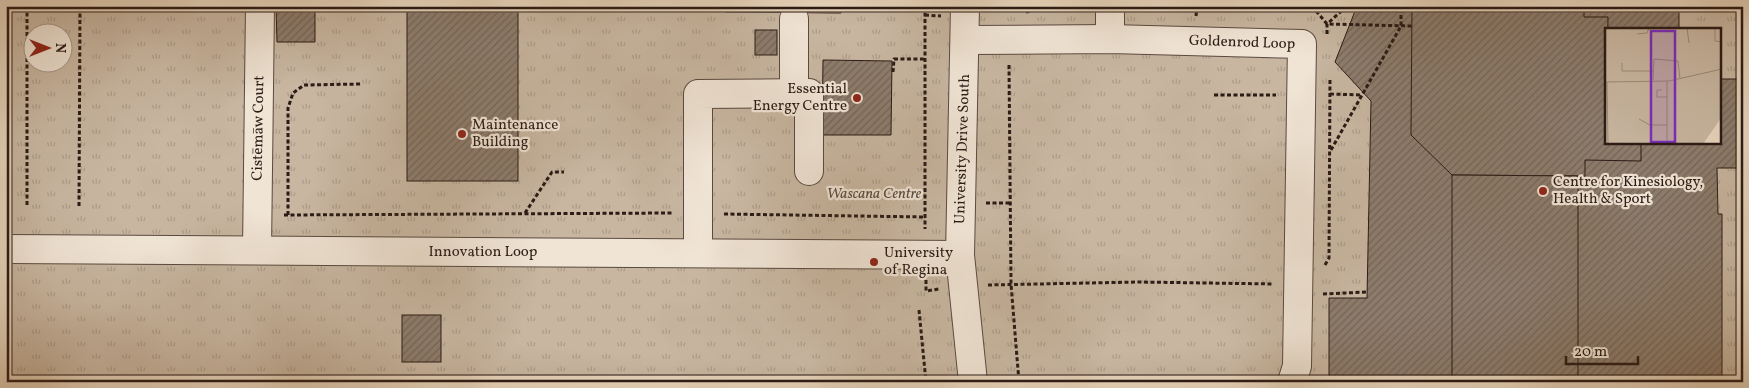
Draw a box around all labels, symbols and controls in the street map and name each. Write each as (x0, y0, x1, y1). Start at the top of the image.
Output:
north arrow (22, 22, 72, 72)
inset map (1605, 28, 1722, 144)
street label: Goldenrod Loop (1188, 31, 1296, 55)
text: N (50, 43, 69, 53)
street label: University Drive South (950, 74, 976, 224)
street label: Cistēmāw Court (248, 75, 270, 181)
place label: Essential Energy Centre (753, 79, 847, 117)
marker: Essential Energy Centre (851, 92, 863, 104)
place label: Maintenance Building (472, 115, 558, 153)
marker: Maintenance Building (456, 128, 468, 140)
place label: Centre for Kinesiology, Health & Sport (1553, 172, 1703, 210)
park label: Wascana Centre (827, 184, 922, 205)
marker: Centre for Kinesiology, Health & Sport (1537, 185, 1549, 197)
street label: Innovation Loop (429, 242, 537, 263)
place label: University of Regina (884, 243, 953, 281)
marker: University of Regina (868, 256, 880, 268)
scale bar (1566, 333, 1639, 365)
text: 20 m (1574, 342, 1607, 363)

